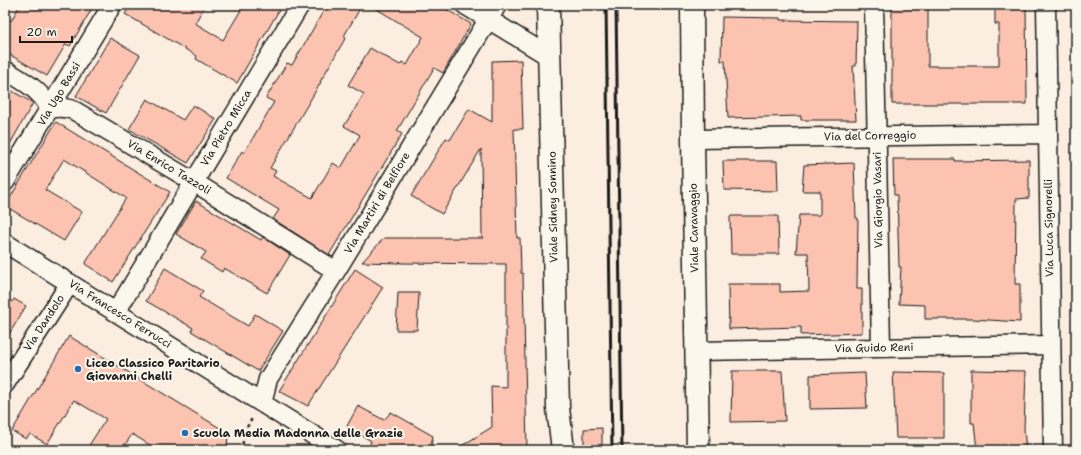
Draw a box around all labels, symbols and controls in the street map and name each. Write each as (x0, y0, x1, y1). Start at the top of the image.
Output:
scale bar (20, 18, 72, 44)
text: 20 m (26, 24, 57, 40)
street label: Via Ugo Bassi (34, 59, 84, 129)
street label: Via Pietro Micca (197, 87, 255, 169)
street label: Via del Correggio (824, 128, 917, 144)
street label: Via Enrico Tazzoli (124, 136, 214, 198)
street label: Via Martiri di Belfiore (341, 149, 413, 257)
street label: Viale Sidney Sonnino (545, 151, 561, 263)
street label: Via Giorgio Vasari (870, 152, 886, 248)
street label: Via Luca Signorelli (1041, 179, 1057, 277)
street label: Viale Caravaggio (686, 183, 702, 273)
street label: Via Francesco Ferrucci (66, 276, 174, 352)
street label: Via Dandolo (20, 291, 68, 354)
street label: Via Guido Reni (834, 340, 914, 356)
place label: Liceo Classico Paritario Giovanni Chelli (86, 356, 220, 384)
marker: Liceo Classico Paritario Giovanni Chelli (73, 364, 83, 374)
place label: Scuola Media Madonna delle Grazie (193, 426, 404, 441)
marker: Scuola Media Madonna delle Grazie (180, 428, 190, 438)

